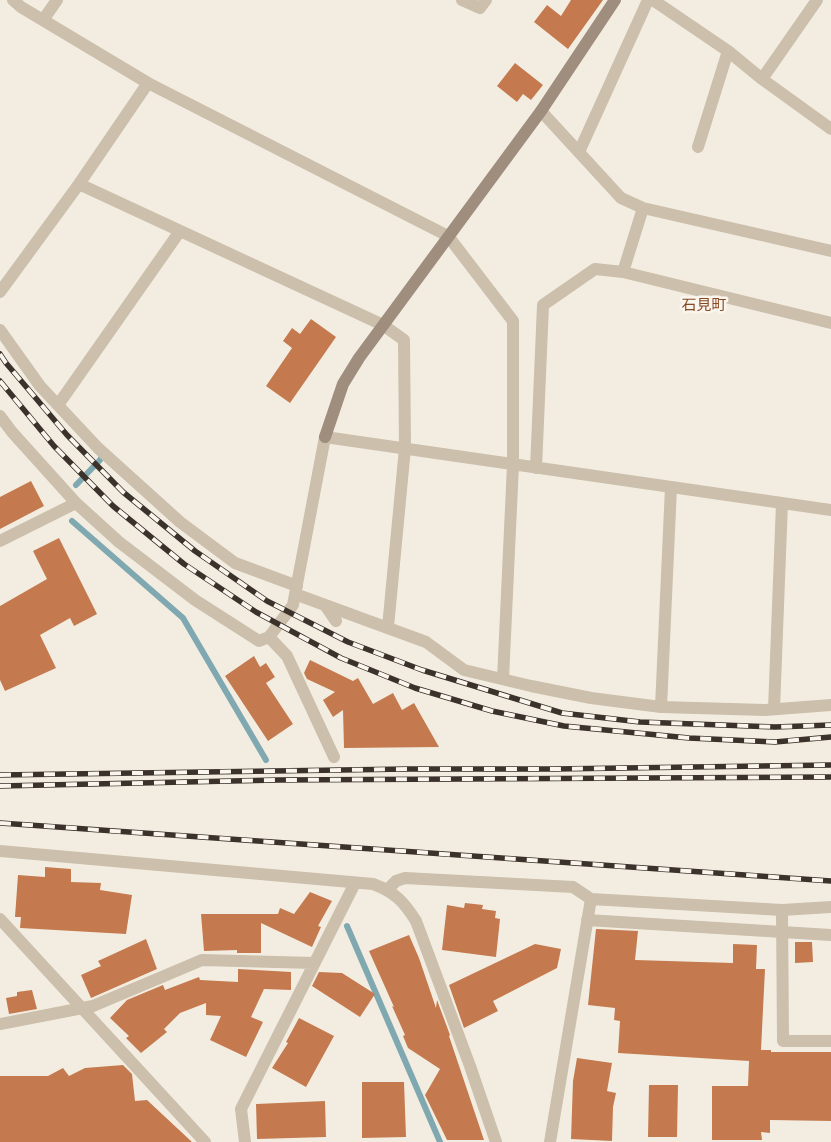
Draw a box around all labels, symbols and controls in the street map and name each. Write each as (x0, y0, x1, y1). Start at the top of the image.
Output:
district label: 石見町 (682, 296, 726, 314)

